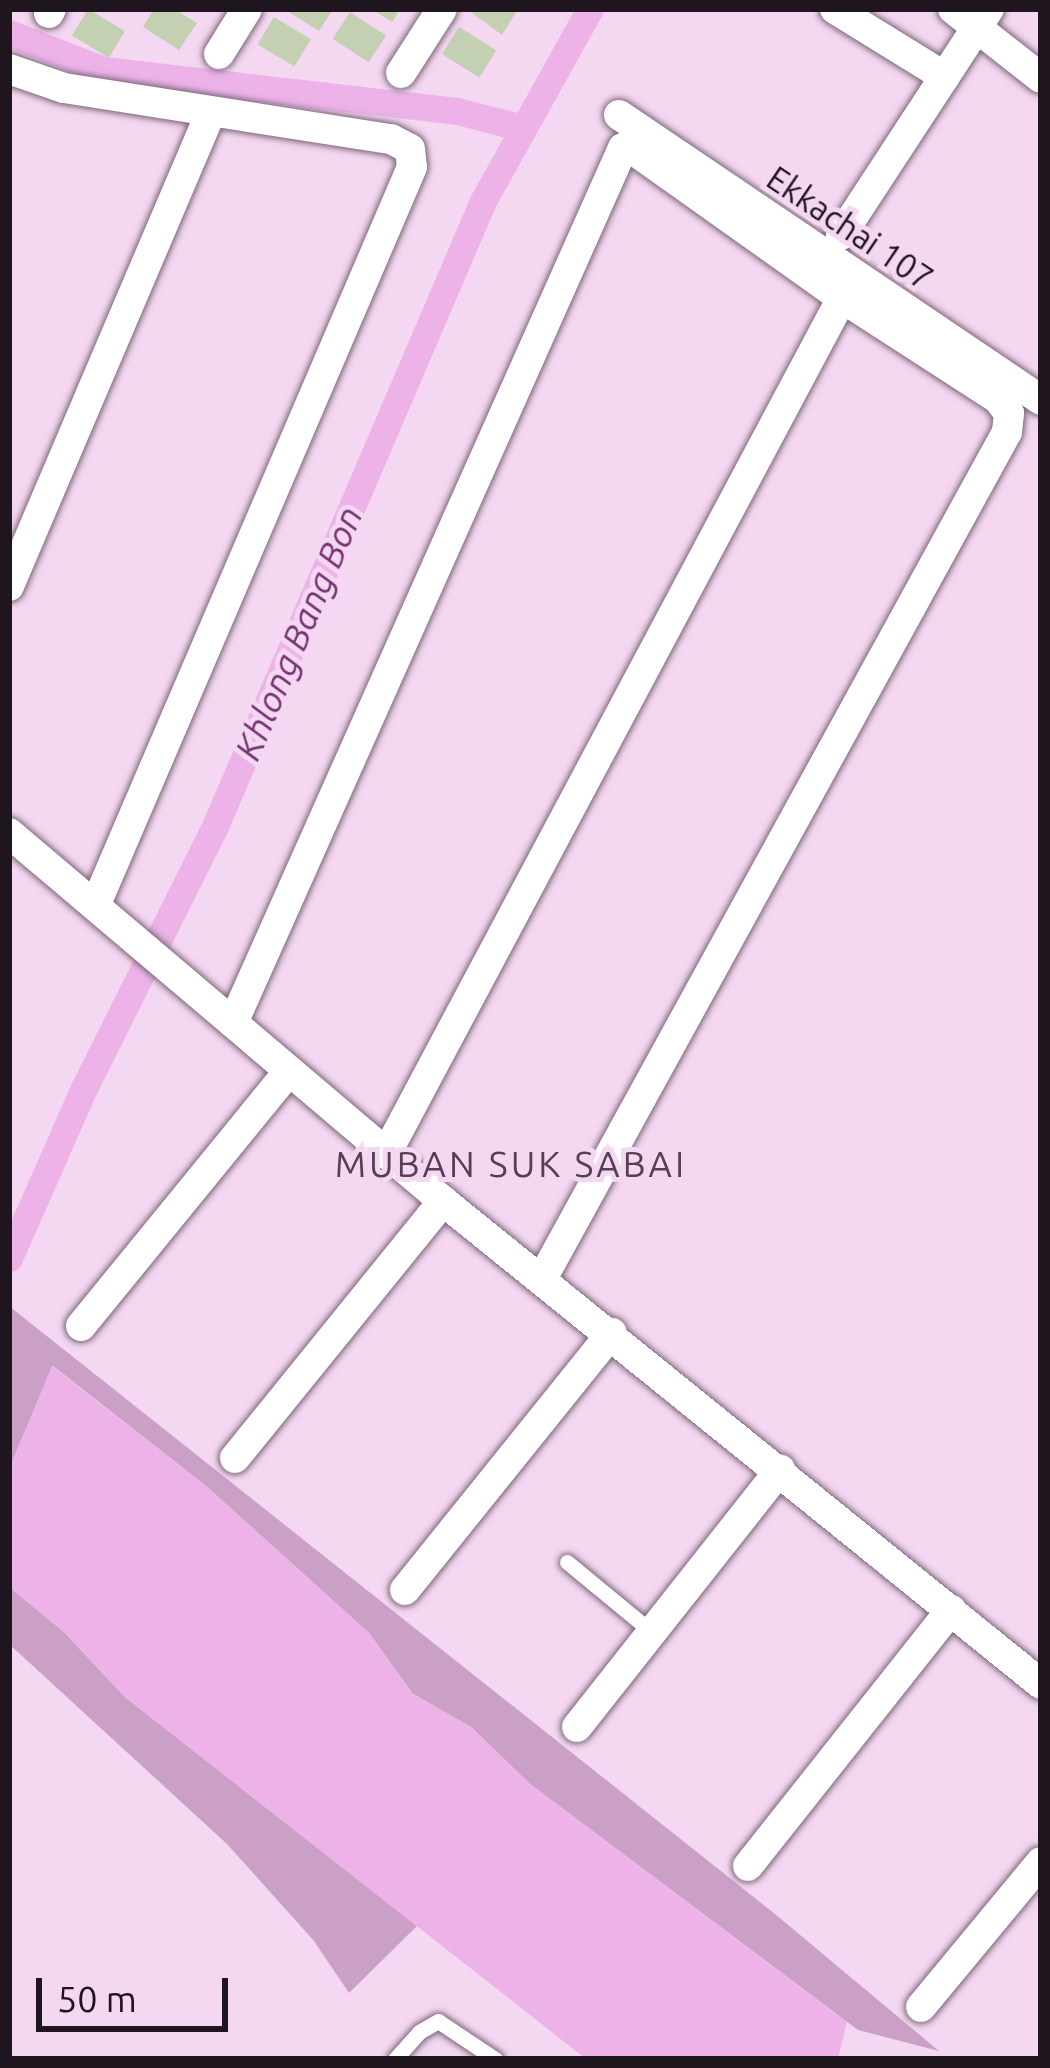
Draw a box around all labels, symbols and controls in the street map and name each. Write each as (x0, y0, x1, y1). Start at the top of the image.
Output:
street label: Ekkachai 107 (760, 158, 940, 298)
water label: Khlong Bang Bon (225, 500, 371, 766)
district label: MUBAN SUK SABAI (335, 1142, 687, 1186)
scale bar (42, 1954, 234, 2028)
text: 50 m (57, 1978, 137, 2019)

